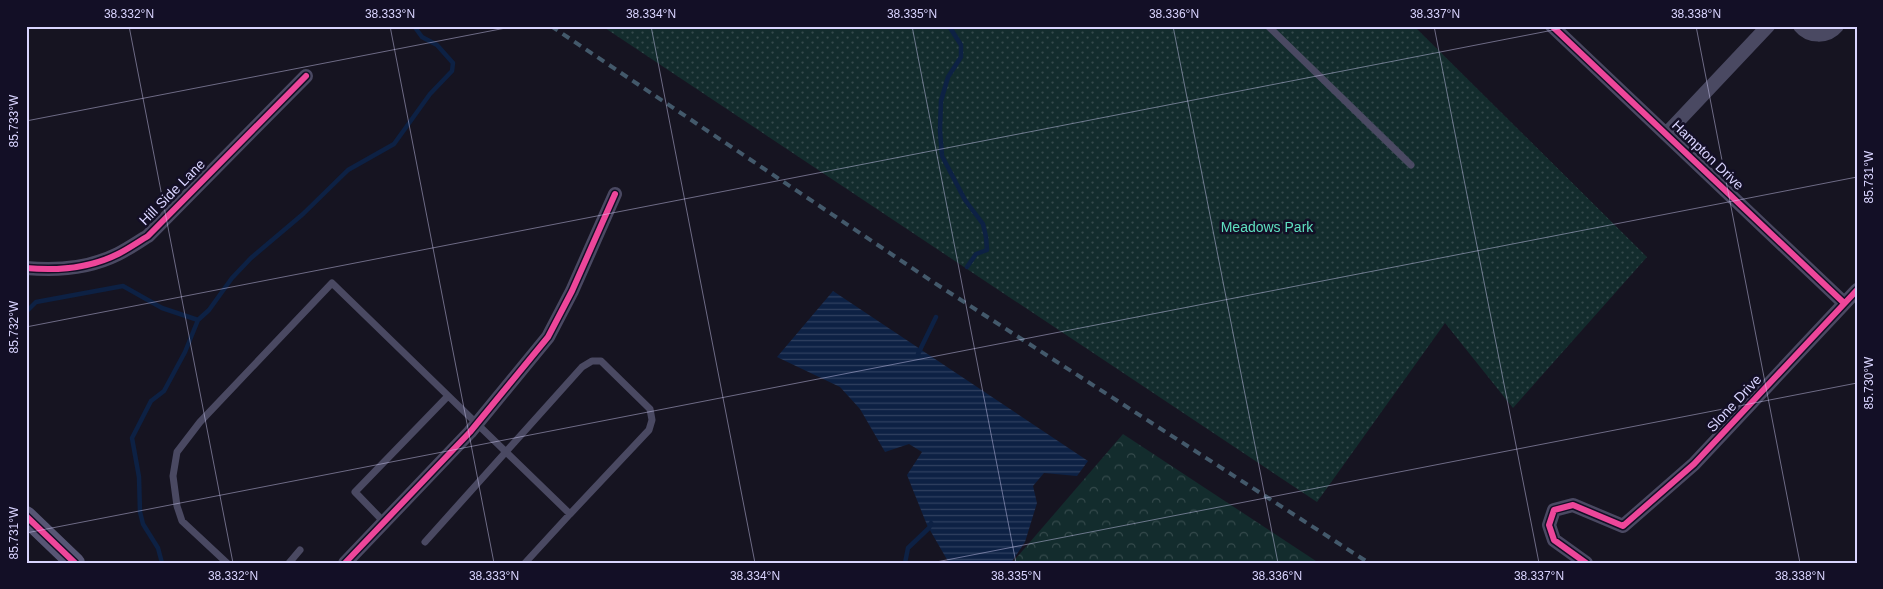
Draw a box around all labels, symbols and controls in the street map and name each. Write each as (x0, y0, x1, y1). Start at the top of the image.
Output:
text: 38.332°N (104, 7, 154, 21)
text: 38.333°N (365, 7, 415, 21)
text: 38.334°N (626, 7, 676, 21)
text: 38.335°N (887, 7, 937, 21)
text: 38.336°N (1149, 7, 1199, 21)
text: 38.337°N (1410, 7, 1460, 21)
text: 38.338°N (1671, 7, 1721, 21)
text: 85.733°W (7, 94, 21, 147)
street label: Hampton Drive (1669, 117, 1747, 193)
text: 85.731°W (1862, 150, 1876, 203)
street label: Hill Side Lane (136, 156, 208, 228)
park label: Meadows Park (1221, 219, 1314, 235)
text: 85.732°W (7, 300, 21, 353)
text: 85.730°W (1862, 356, 1876, 409)
street label: Slone Drive (1703, 371, 1765, 435)
text: 85.731°W (7, 506, 21, 559)
text: 38.332°N (208, 569, 258, 583)
text: 38.333°N (469, 569, 519, 583)
text: 38.334°N (730, 569, 780, 583)
text: 38.335°N (991, 569, 1041, 583)
text: 38.336°N (1252, 569, 1302, 583)
text: 38.337°N (1514, 569, 1564, 583)
text: 38.338°N (1775, 569, 1825, 583)

